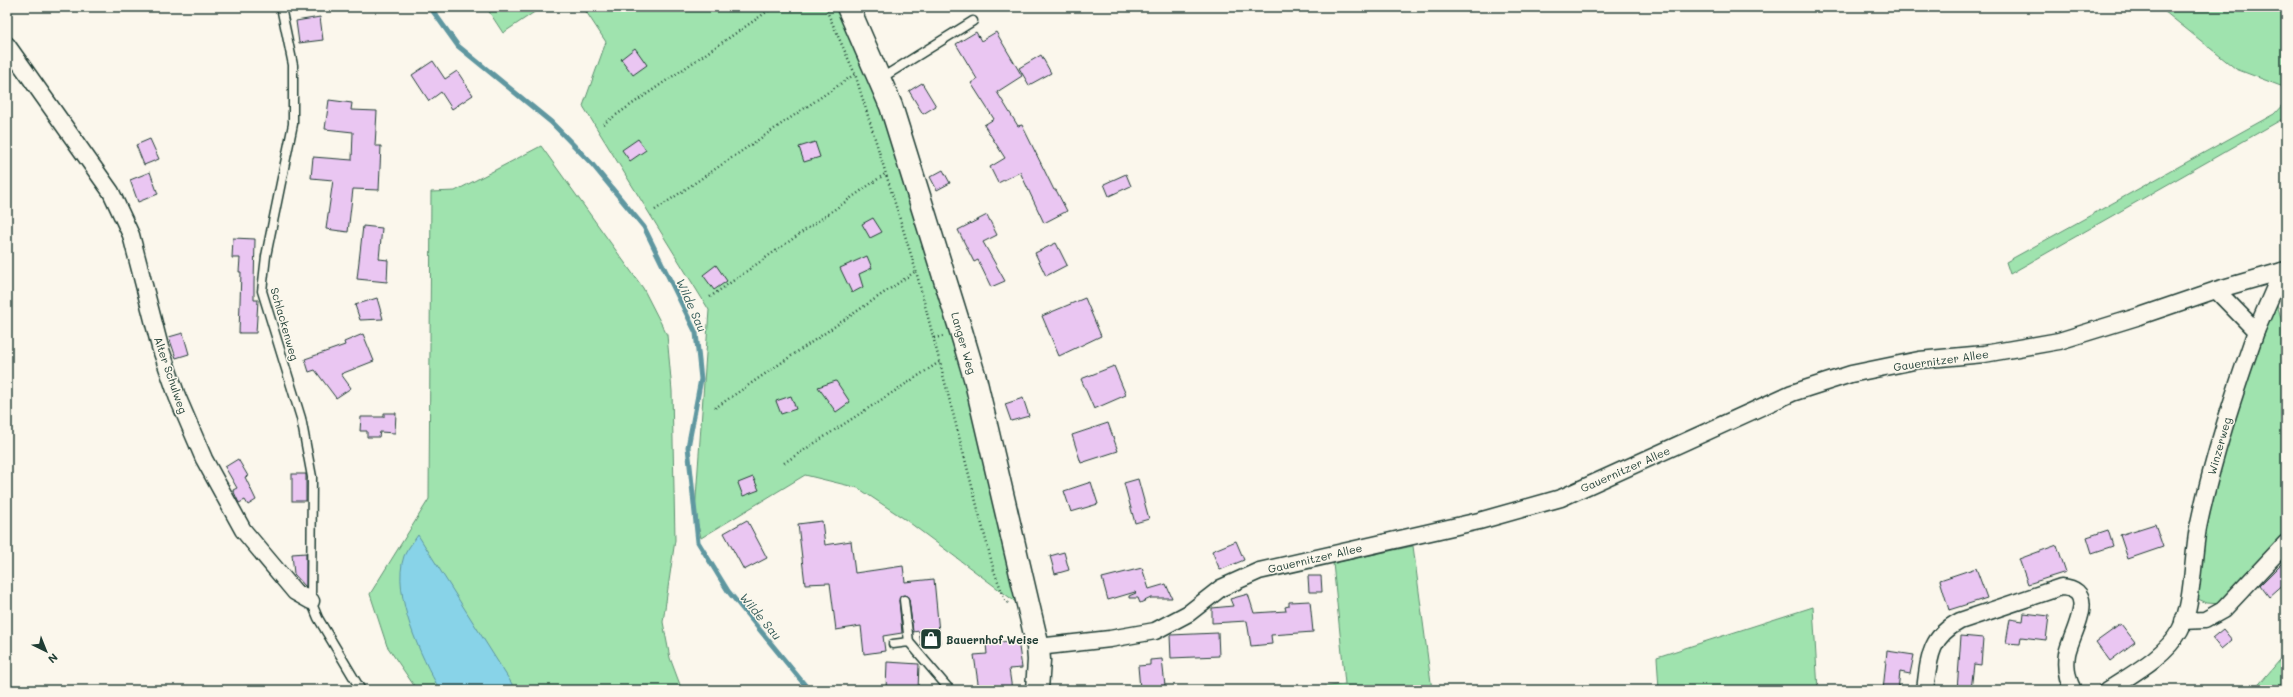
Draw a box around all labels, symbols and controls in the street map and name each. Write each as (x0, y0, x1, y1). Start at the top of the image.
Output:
water label: Wilde Sau (673, 276, 711, 334)
street label: Schlackenweg (267, 286, 303, 362)
street label: Langer Weg (948, 310, 980, 376)
street label: Alter Schulweg (151, 335, 191, 415)
street label: Gauernitzer Allee (1892, 346, 1990, 374)
street label: Winzerweg (2204, 415, 2234, 477)
street label: Gauernitzer Allee (1578, 442, 1672, 495)
street label: Gauernitzer Allee (1266, 540, 1364, 576)
water label: Wilde Sau (737, 589, 785, 643)
shop icon: Bauernhof Weise (918, 626, 944, 652)
north arrow (26, 631, 66, 671)
place label: Bauernhof Weise (946, 632, 1039, 647)
text: N (45, 650, 61, 667)

